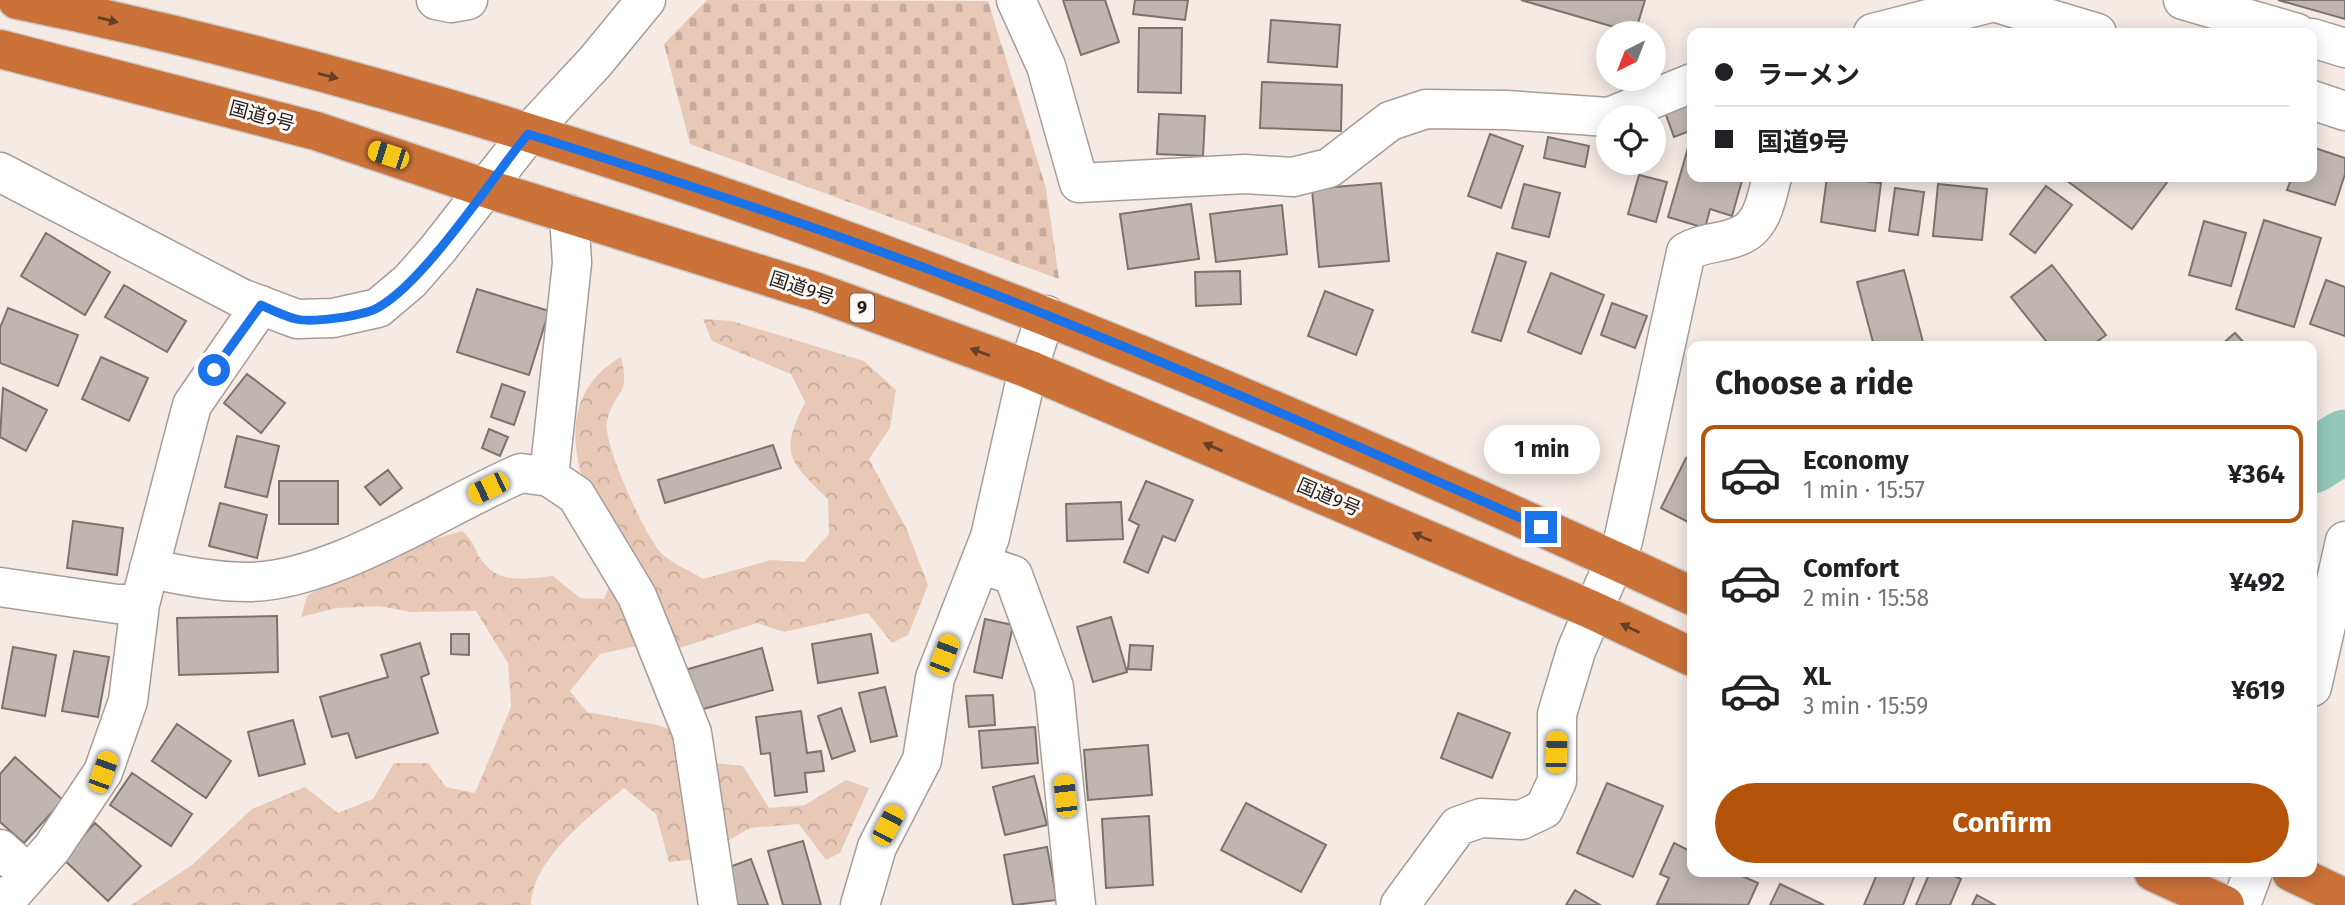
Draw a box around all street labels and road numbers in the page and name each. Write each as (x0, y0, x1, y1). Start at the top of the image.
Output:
street label: 国道9号 (227, 96, 297, 136)
street label: 国道9号 (767, 267, 837, 309)
road number: 9 (850, 294, 874, 322)
street label: 国道9号 (1294, 473, 1364, 521)

